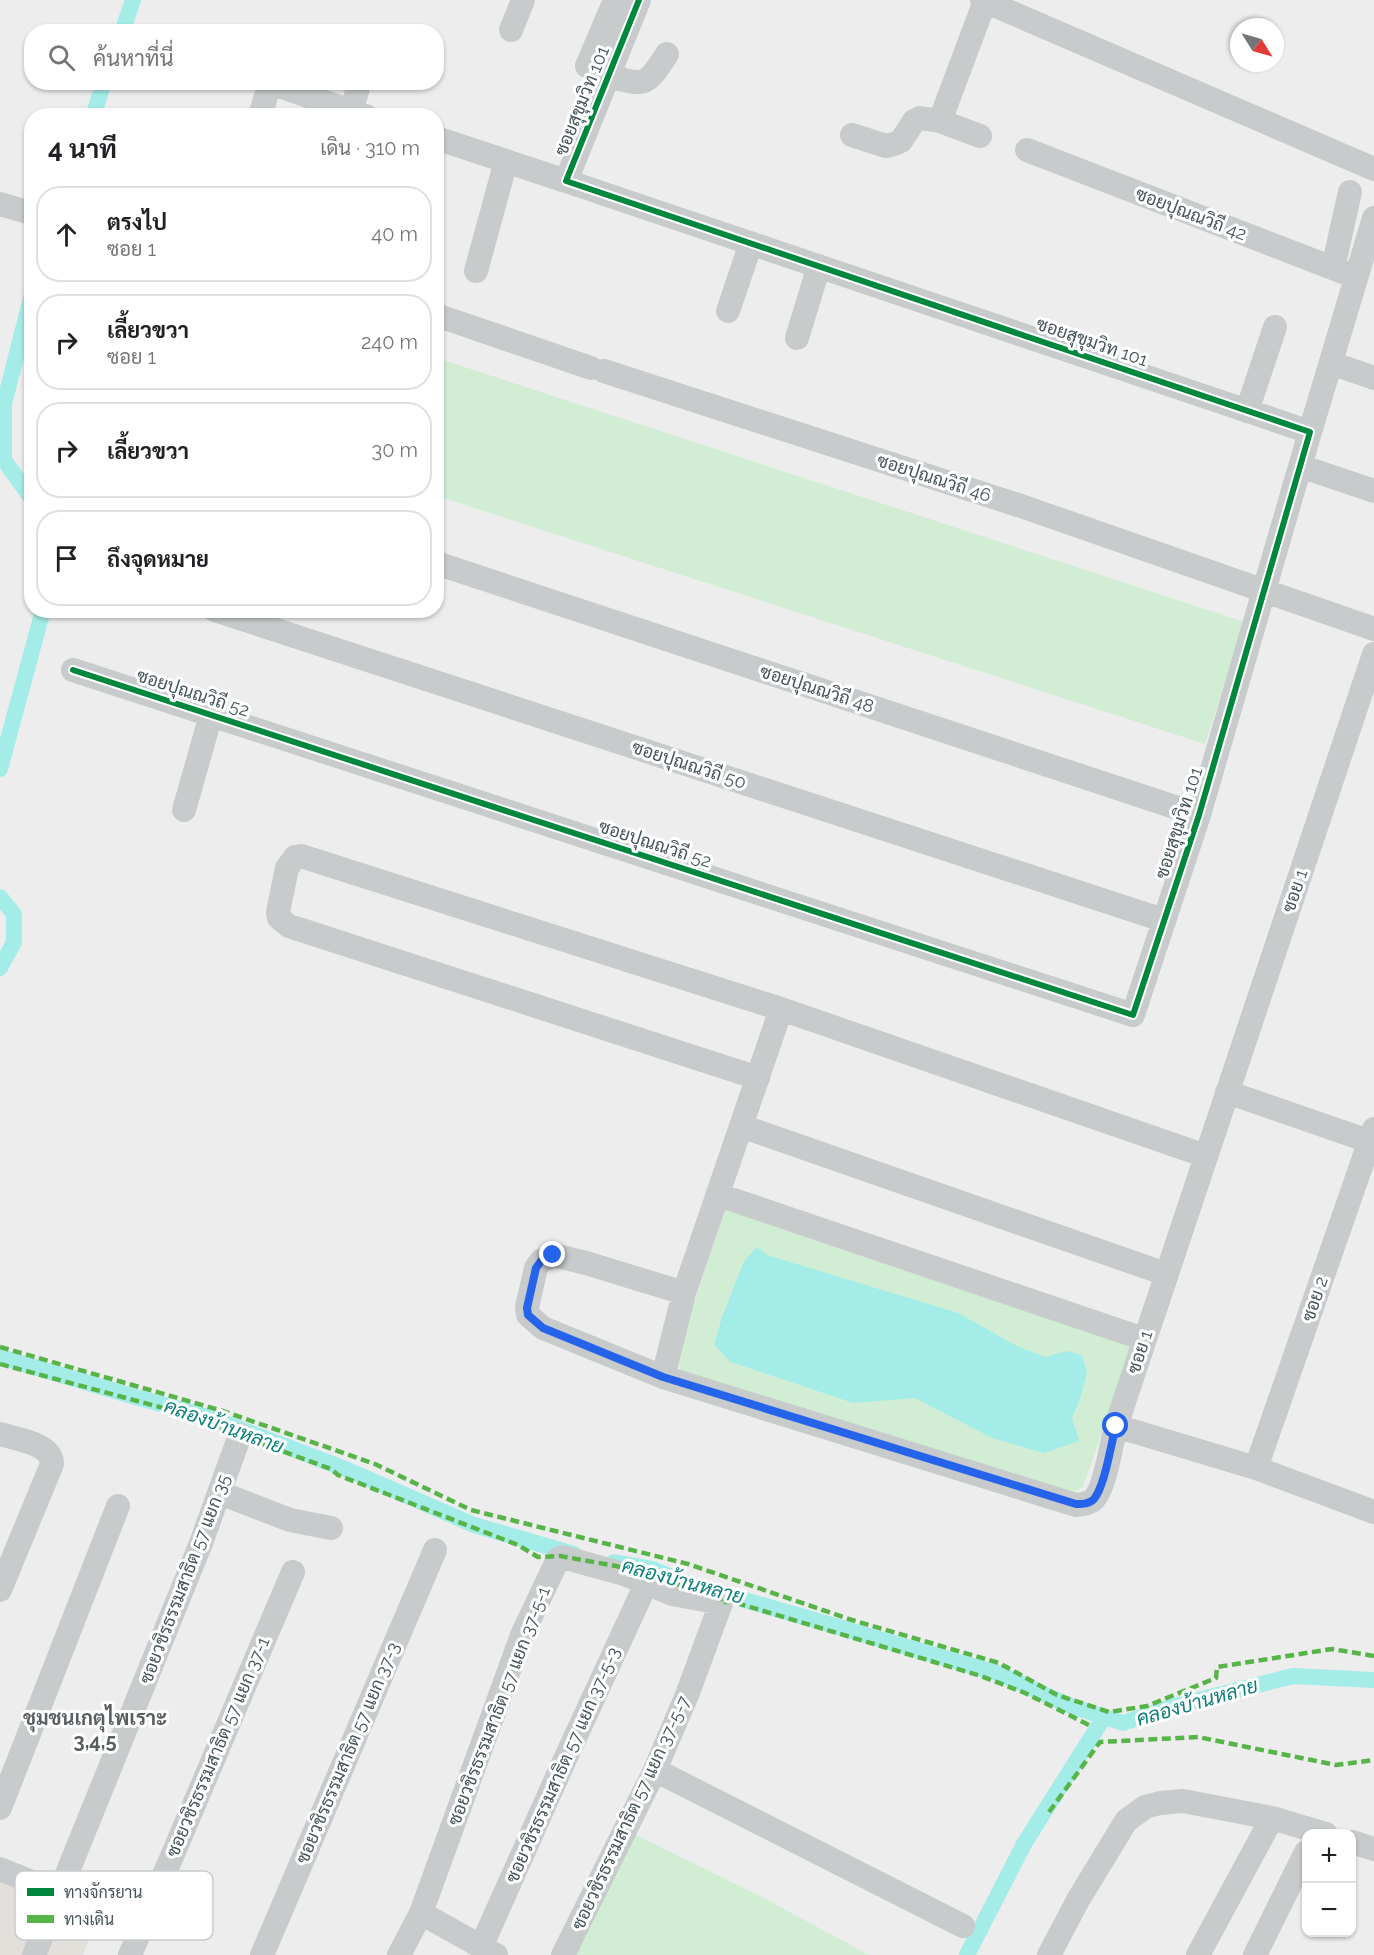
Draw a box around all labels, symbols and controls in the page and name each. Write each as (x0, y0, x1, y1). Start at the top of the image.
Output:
north arrow (1230, 18, 1284, 72)
search box (24, 24, 444, 90)
icon: search (45, 41, 78, 74)
street label: ซอยสุขุมวิท 101 (550, 43, 615, 159)
text: ค้นหาที่นี่ (93, 45, 173, 71)
text: 4 นาที (48, 134, 117, 164)
text: เดิน · 310 m (320, 136, 420, 160)
street label: ซอยปุณณวิถี 42 (1132, 181, 1250, 246)
text: ตรงไป (107, 209, 167, 235)
icon: ahead (50, 218, 83, 251)
text: 40 m (371, 222, 418, 246)
text: ซอย 1 (107, 237, 156, 261)
street label: ซอยสุขุมวิท 101 (1033, 313, 1151, 372)
text: เลี้ยวขวา (107, 317, 189, 343)
icon: right (50, 326, 83, 359)
text: 240 m (361, 330, 418, 354)
text: ซอย 1 (107, 345, 156, 369)
icon: right (50, 434, 83, 467)
text: เลี้ยวขวา (107, 438, 189, 464)
text: 30 m (372, 438, 418, 462)
street label: ซอยปุณณวิถี 46 (874, 447, 995, 508)
icon: arrive (50, 542, 83, 575)
text: ถึงจุดหมาย (107, 546, 209, 572)
street label: ซอยปุณณวิถี 48 (757, 658, 877, 719)
street label: ซอยปุณณวิถี 52 (134, 663, 253, 723)
street label: ซอยปุณณวิถี 50 (629, 734, 749, 795)
street label: ซอยสุขุมวิท 101 (1151, 764, 1208, 882)
street label: ซอยปุณณวิถี 52 (596, 814, 715, 874)
street label: ซอย 1 (1277, 866, 1312, 915)
route end (539, 1241, 565, 1267)
street label: ซอย 2 (1297, 1274, 1332, 1324)
street label: ซอย 1 (1123, 1327, 1156, 1376)
water label: คลองบ้านหลาย (161, 1392, 288, 1459)
route start (1102, 1412, 1128, 1438)
street label: ซอยวชิรธรรมสาธิต 57 แยก 35 (135, 1471, 234, 1686)
water label: คลองบ้านหลาย (619, 1552, 747, 1609)
street label: ซอยวชิรธรรมสาธิต 57 แยก 37-5-1 (443, 1583, 554, 1828)
street label: ซอยวชิรธรรมสาธิต 57 แยก 37-1 (162, 1633, 274, 1860)
street label: ซอยวชิรธรรมสาธิต 57 แยก 37-3 (291, 1639, 404, 1867)
street label: ซอยวชิรธรรมสาธิต 57 แยก 37-5-3 (501, 1644, 624, 1886)
water label: คลองบ้านหลาย (1133, 1672, 1261, 1731)
street label: ซอยวชิรธรรมสาธิต 57 แยก 37-5-7 (567, 1692, 694, 1933)
district label: ชุมชนเกตุไพเราะ 3,4,5 (23, 1704, 167, 1753)
map controls (1302, 1829, 1356, 1937)
button: + (1302, 1829, 1356, 1883)
legend (15, 1871, 213, 1940)
text: ทางจักรยาน (64, 1882, 143, 1902)
button: − (1302, 1883, 1356, 1937)
text: ทางเดิน (64, 1910, 114, 1929)

